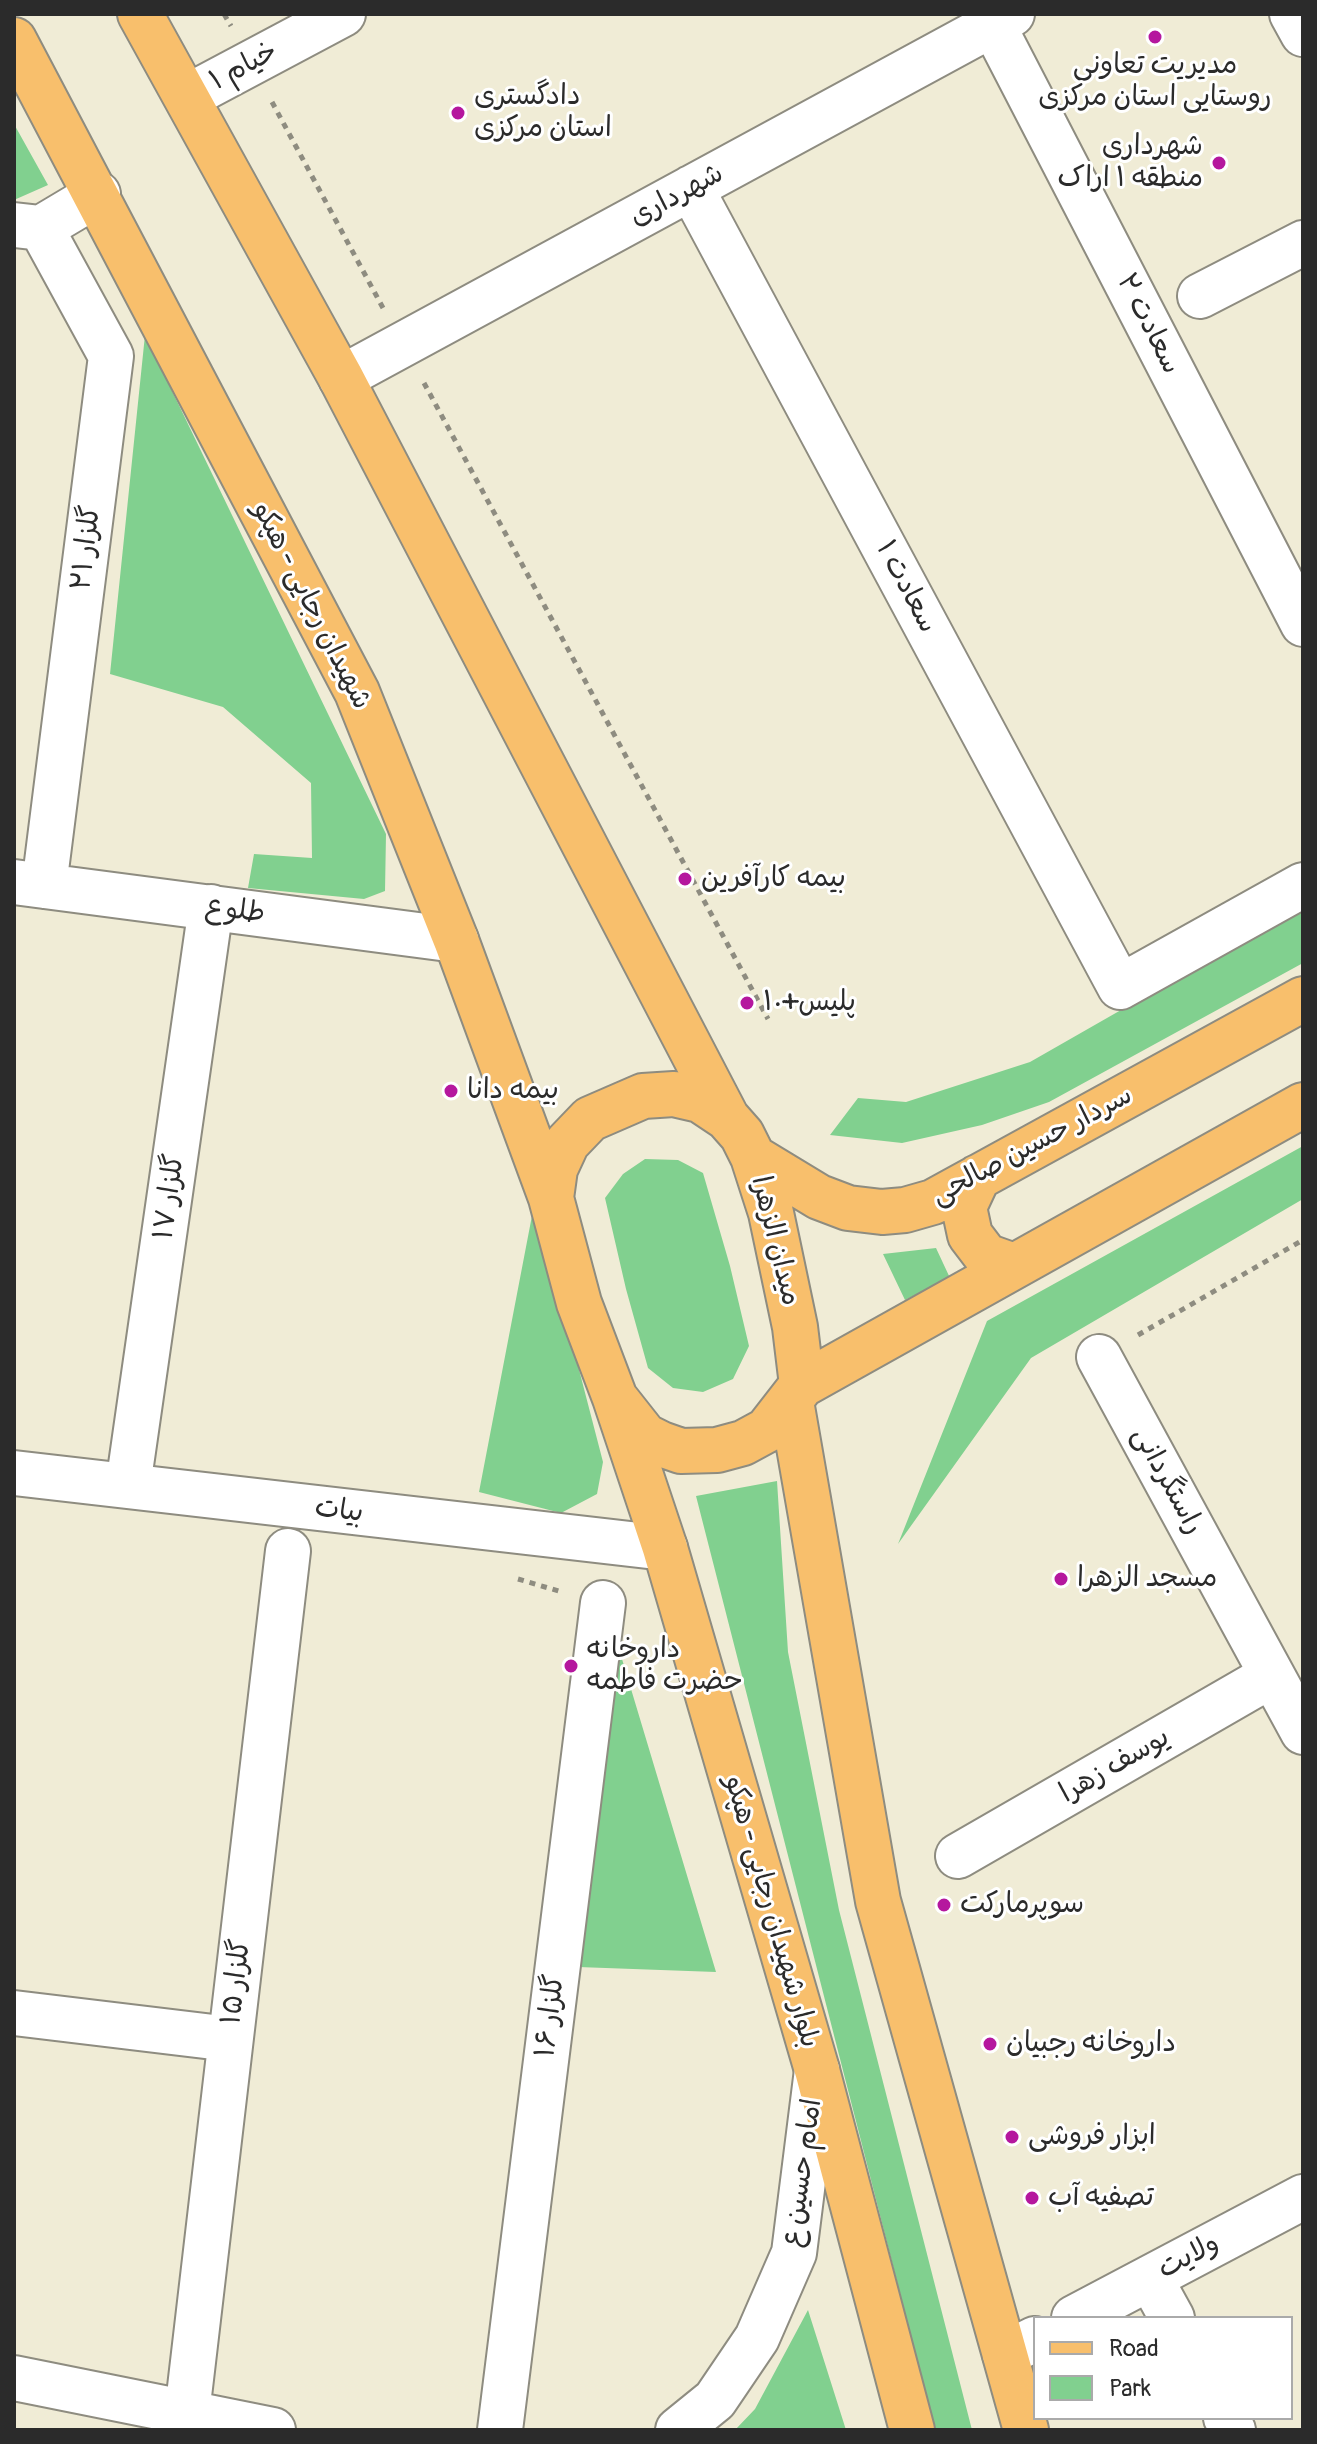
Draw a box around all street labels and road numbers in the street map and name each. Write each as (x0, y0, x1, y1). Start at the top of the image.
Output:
street label: خیام ۱ (204, 35, 284, 99)
street label: شهرداری (624, 157, 730, 235)
street label: سعادت ۲ (1108, 268, 1188, 380)
street label: شهیدان رجایی - هپکو (244, 497, 378, 715)
street label: گلزار ۲۱ (65, 504, 109, 592)
street label: سعادت ۱ (868, 535, 944, 639)
street label: طلوع (203, 891, 267, 931)
street label: سردار حسین صالحی (926, 1079, 1138, 1213)
street label: گلزار ۱۷ (147, 1152, 193, 1242)
street label: میدان الزهرا (743, 1173, 807, 1309)
street label: راستگردانی (1124, 1422, 1210, 1540)
street label: بیات (313, 1491, 365, 1531)
street label: یوسف زهرا (1054, 1721, 1176, 1811)
street label: بلوار شهیدان رجایی - هپکو (716, 1772, 826, 2052)
street label: گلزار ۱۵ (215, 1937, 259, 2027)
street label: گلزار ۱۶ (529, 1973, 573, 2059)
street label: امام حسین ع (776, 2097, 830, 2249)
street label: ولایت (1153, 2227, 1225, 2287)

